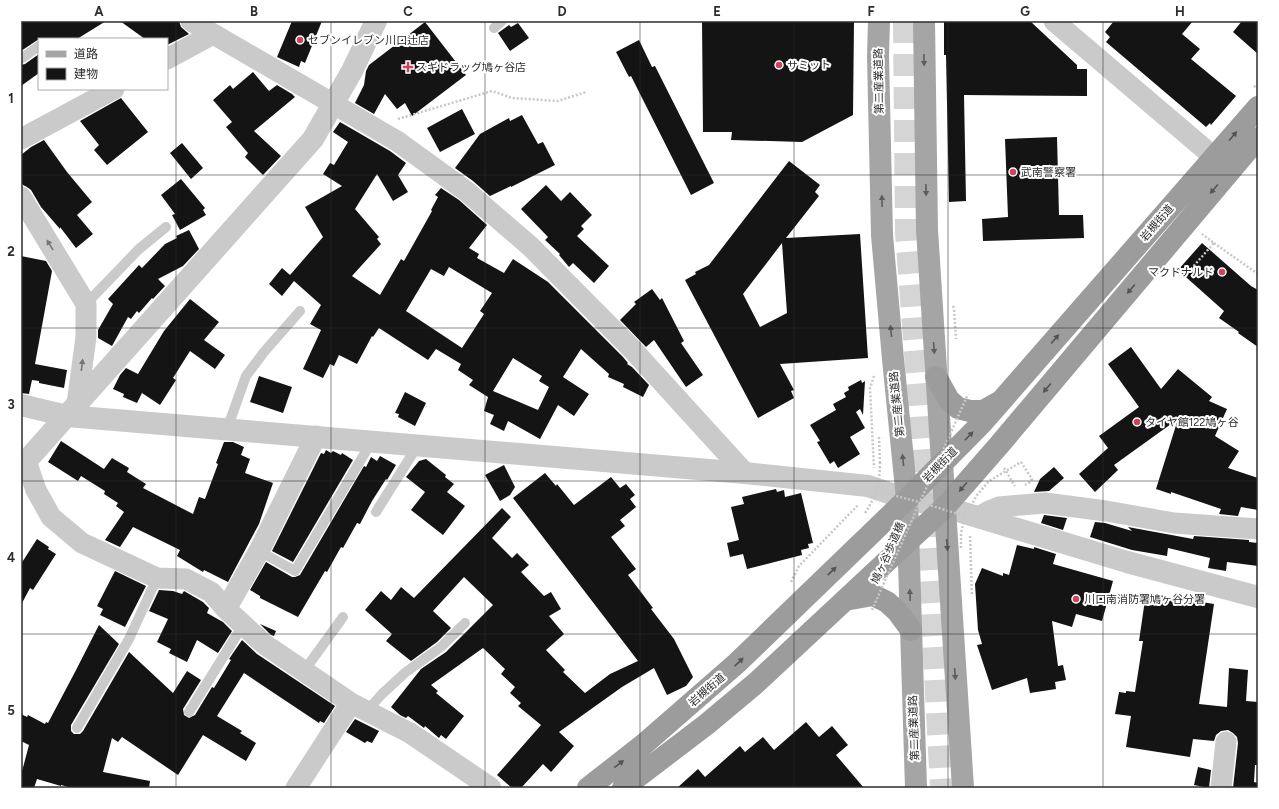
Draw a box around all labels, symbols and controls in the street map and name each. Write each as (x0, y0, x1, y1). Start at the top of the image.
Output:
text: A (94, 4, 104, 19)
text: B (250, 4, 258, 19)
text: C (403, 4, 413, 19)
text: D (557, 4, 567, 19)
text: E (713, 4, 721, 19)
text: F (867, 4, 875, 19)
text: G (1020, 4, 1030, 19)
text: H (1175, 4, 1185, 19)
place label: セブンイレブン川口辻店 (308, 34, 429, 47)
marker: セブンイレブン川口辻店 (295, 35, 305, 45)
legend (38, 38, 168, 90)
text: 道路 (74, 47, 98, 61)
street label: 第二産業道路 (872, 48, 886, 114)
one-way arrow (921, 54, 927, 67)
place label: サミット (787, 59, 831, 72)
marker: サミット (774, 60, 784, 70)
place label: スギドラッグ鳩ヶ谷店 (416, 61, 526, 74)
marker: スギドラッグ鳩ヶ谷店 (403, 62, 413, 72)
text: 建物 (74, 67, 98, 81)
text: 1 (8, 91, 14, 106)
one-way arrow (1229, 130, 1238, 141)
place label: 武南警察署 (1021, 166, 1076, 179)
marker: 武南警察署 (1008, 167, 1018, 177)
one-way arrow (923, 184, 929, 197)
one-way arrow (1210, 184, 1219, 195)
one-way arrow (878, 195, 885, 207)
street label: 岩槻街道 (1138, 202, 1176, 244)
one-way arrow (46, 240, 54, 250)
text: 2 (7, 244, 15, 259)
place label: マクドナルド (1148, 266, 1214, 279)
marker: マクドナルド (1217, 267, 1227, 277)
one-way arrow (1126, 283, 1135, 294)
one-way arrow (887, 325, 894, 337)
one-way arrow (1051, 334, 1060, 344)
one-way arrow (931, 342, 938, 354)
one-way arrow (79, 359, 85, 371)
street label: 第二産業道路 (887, 371, 907, 437)
one-way arrow (1043, 383, 1052, 394)
text: 3 (7, 397, 15, 412)
place label: タイヤ館122鳩ヶ谷 (1145, 416, 1239, 429)
marker: タイヤ館122鳩ヶ谷 (1132, 417, 1142, 427)
one-way arrow (964, 431, 974, 441)
street label: 岩槻街道 (920, 445, 960, 485)
one-way arrow (900, 454, 906, 466)
one-way arrow (958, 482, 967, 492)
street label: 鳩ヶ谷歩道橋 (869, 520, 907, 586)
one-way arrow (944, 539, 951, 551)
text: 4 (7, 550, 15, 565)
one-way arrow (827, 566, 837, 576)
one-way arrow (907, 588, 913, 601)
place label: 川口南消防署鳩ヶ谷分署 (1084, 593, 1205, 606)
marker: 川口南消防署鳩ヶ谷分署 (1071, 594, 1081, 604)
one-way arrow (734, 657, 744, 666)
one-way arrow (952, 668, 959, 680)
street label: 岩槻街道 (686, 671, 728, 709)
street label: 第二産業道路 (906, 695, 922, 761)
text: 5 (7, 703, 15, 718)
one-way arrow (613, 760, 624, 768)

